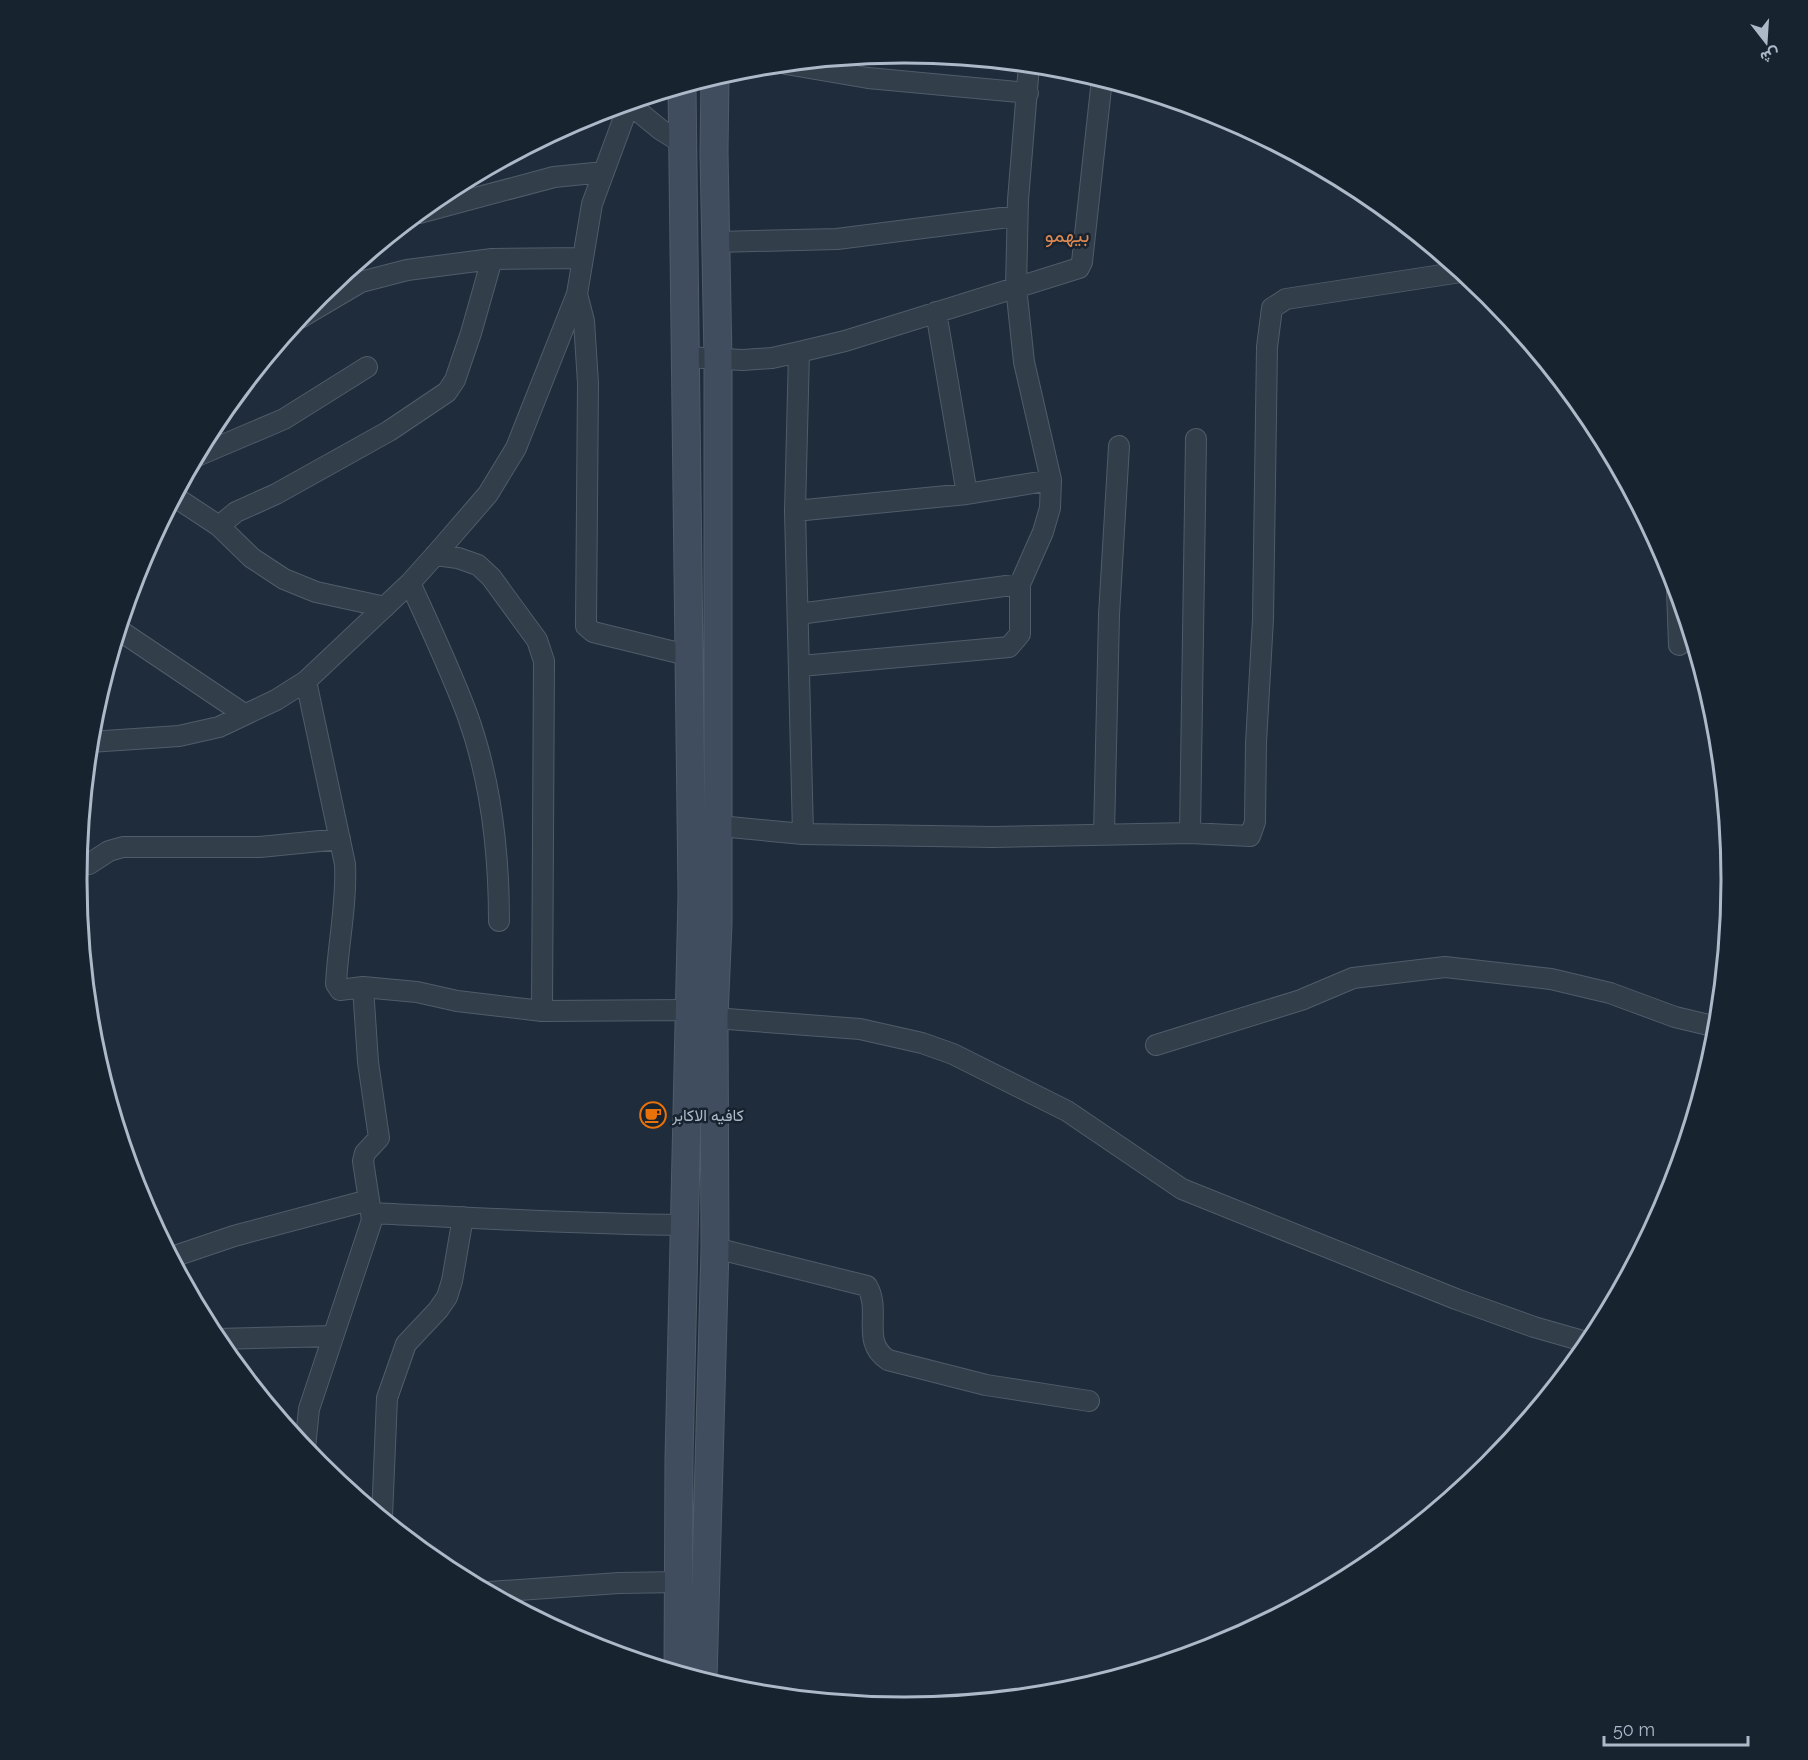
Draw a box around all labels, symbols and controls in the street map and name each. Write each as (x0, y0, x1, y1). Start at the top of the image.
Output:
north arrow (1736, 12, 1796, 72)
text: ش (1758, 44, 1782, 68)
district label: بيهمو (1045, 223, 1089, 248)
cafe icon: كافيه الاكابر (638, 1100, 668, 1130)
place label: كافيه الاكابر (671, 1106, 744, 1126)
scale bar (1604, 1709, 1748, 1747)
text: 50 m (1613, 1719, 1655, 1740)

